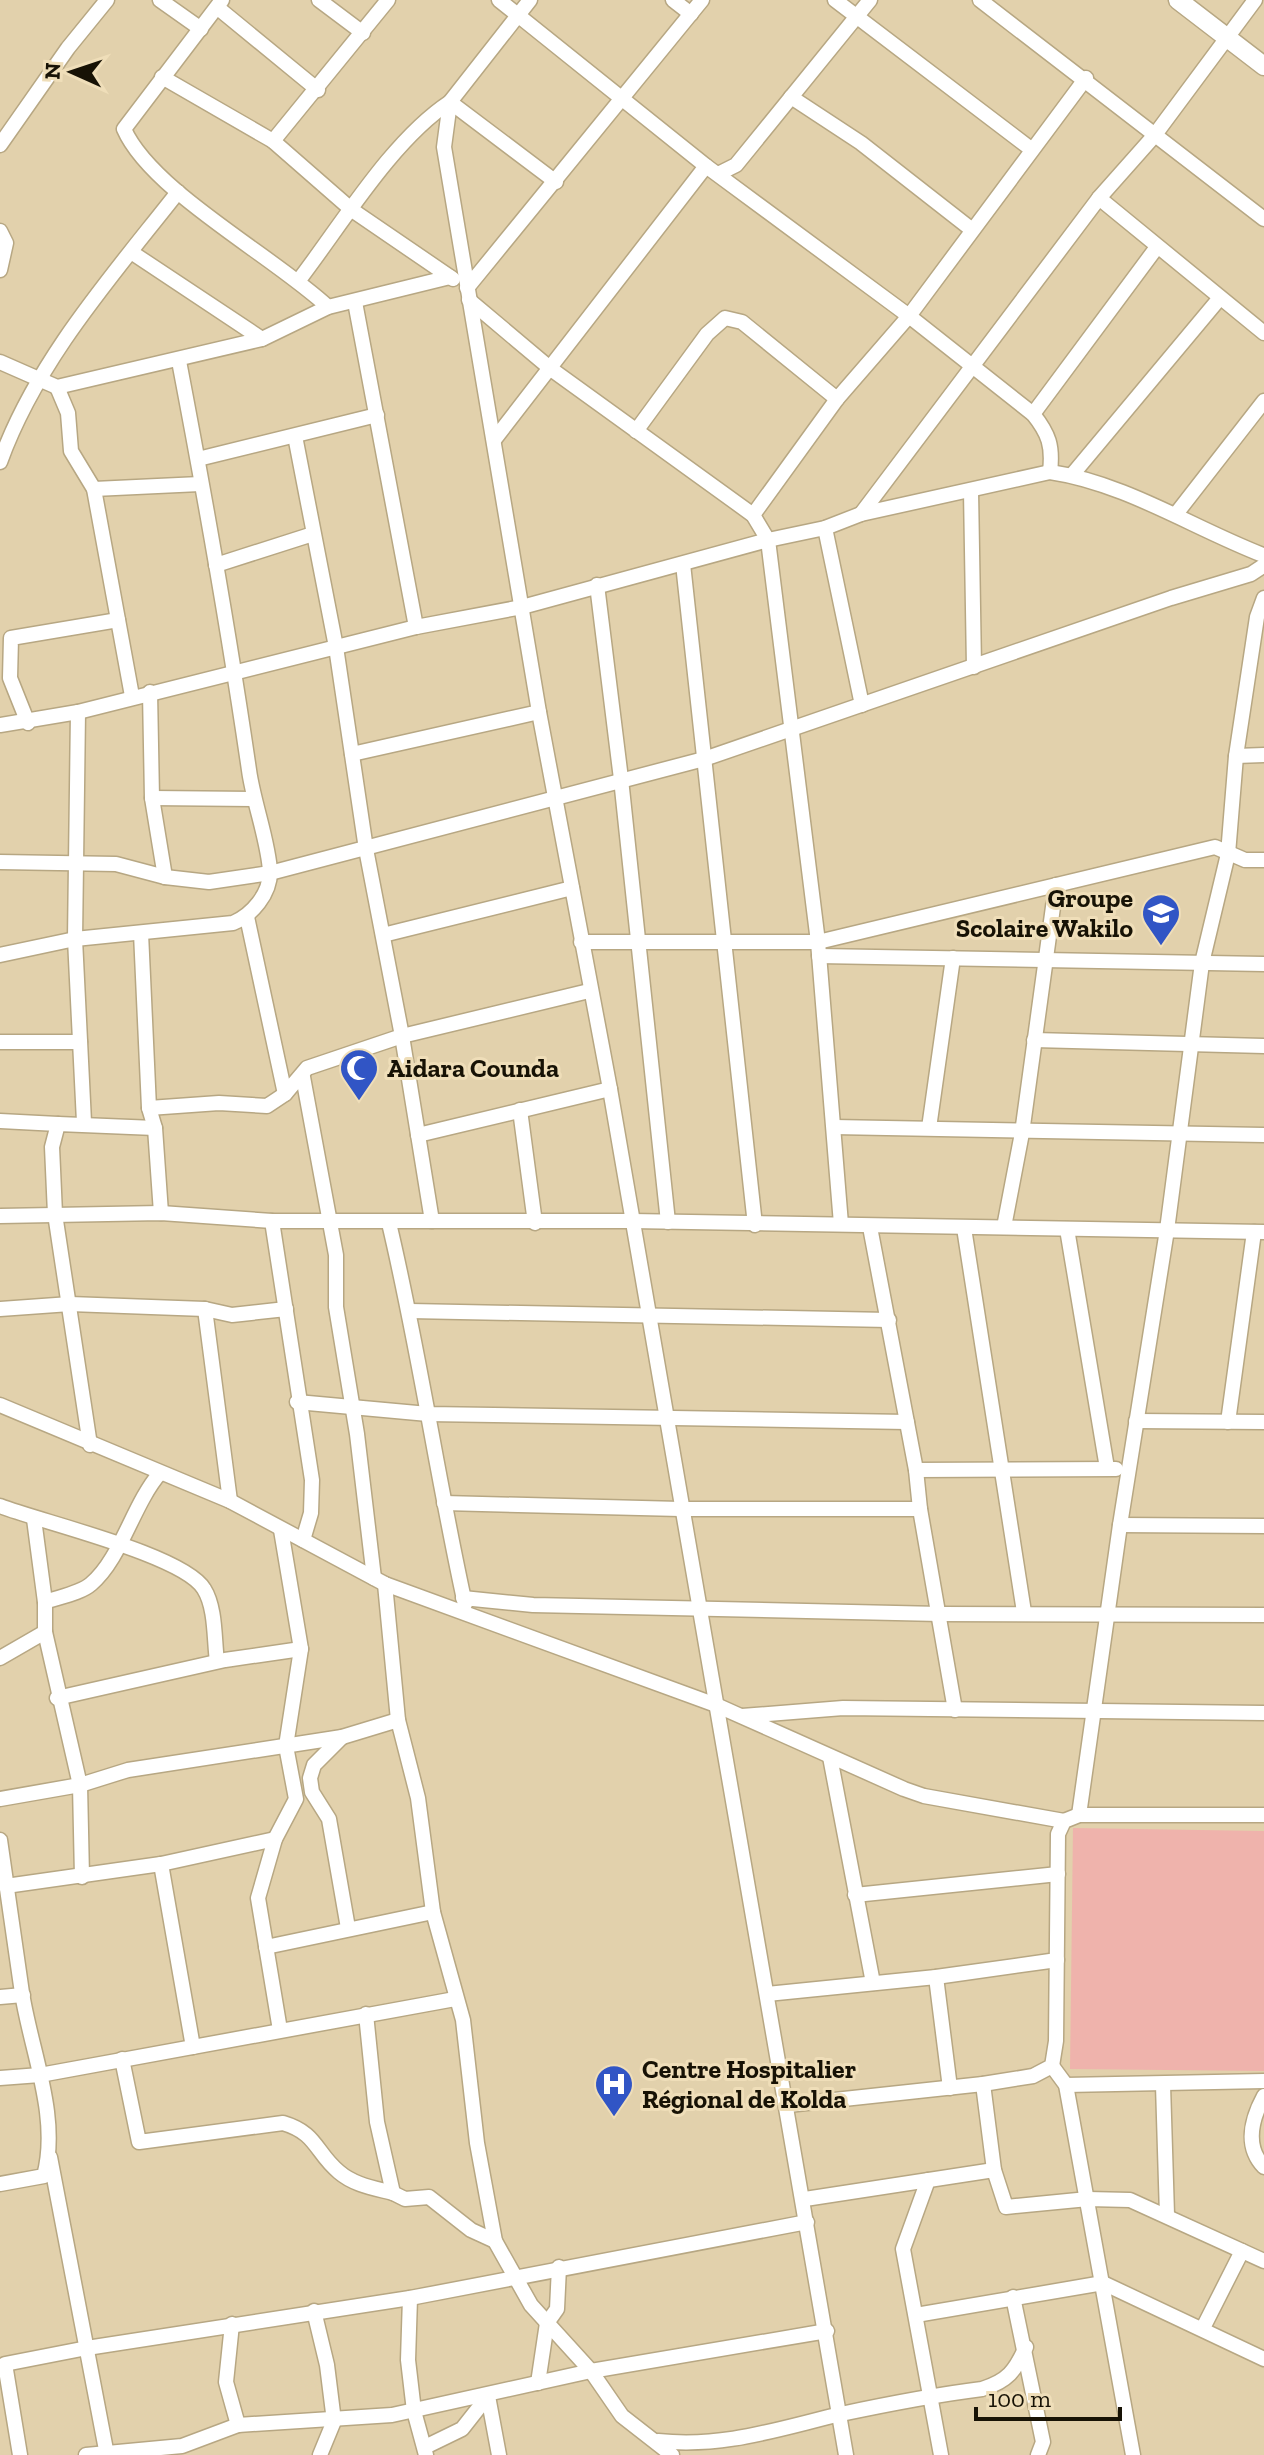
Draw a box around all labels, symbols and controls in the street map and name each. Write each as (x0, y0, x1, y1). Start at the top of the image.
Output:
north arrow (32, 32, 112, 112)
text: N (39, 62, 66, 80)
place label: Groupe Scolaire Wakilo (956, 882, 1133, 944)
school or university icon: Groupe Scolaire Wakilo (1140, 892, 1182, 947)
mosque icon: Aidara Counda (338, 1047, 380, 1102)
place label: Aidara Counda (387, 1052, 559, 1084)
place label: Centre Hospitalier Régional de Kolda (642, 2053, 856, 2115)
hospital icon: Centre Hospitalier Régional de Kolda (593, 2063, 635, 2118)
scale bar (976, 2371, 1120, 2421)
text: 100 m (988, 2384, 1051, 2413)

